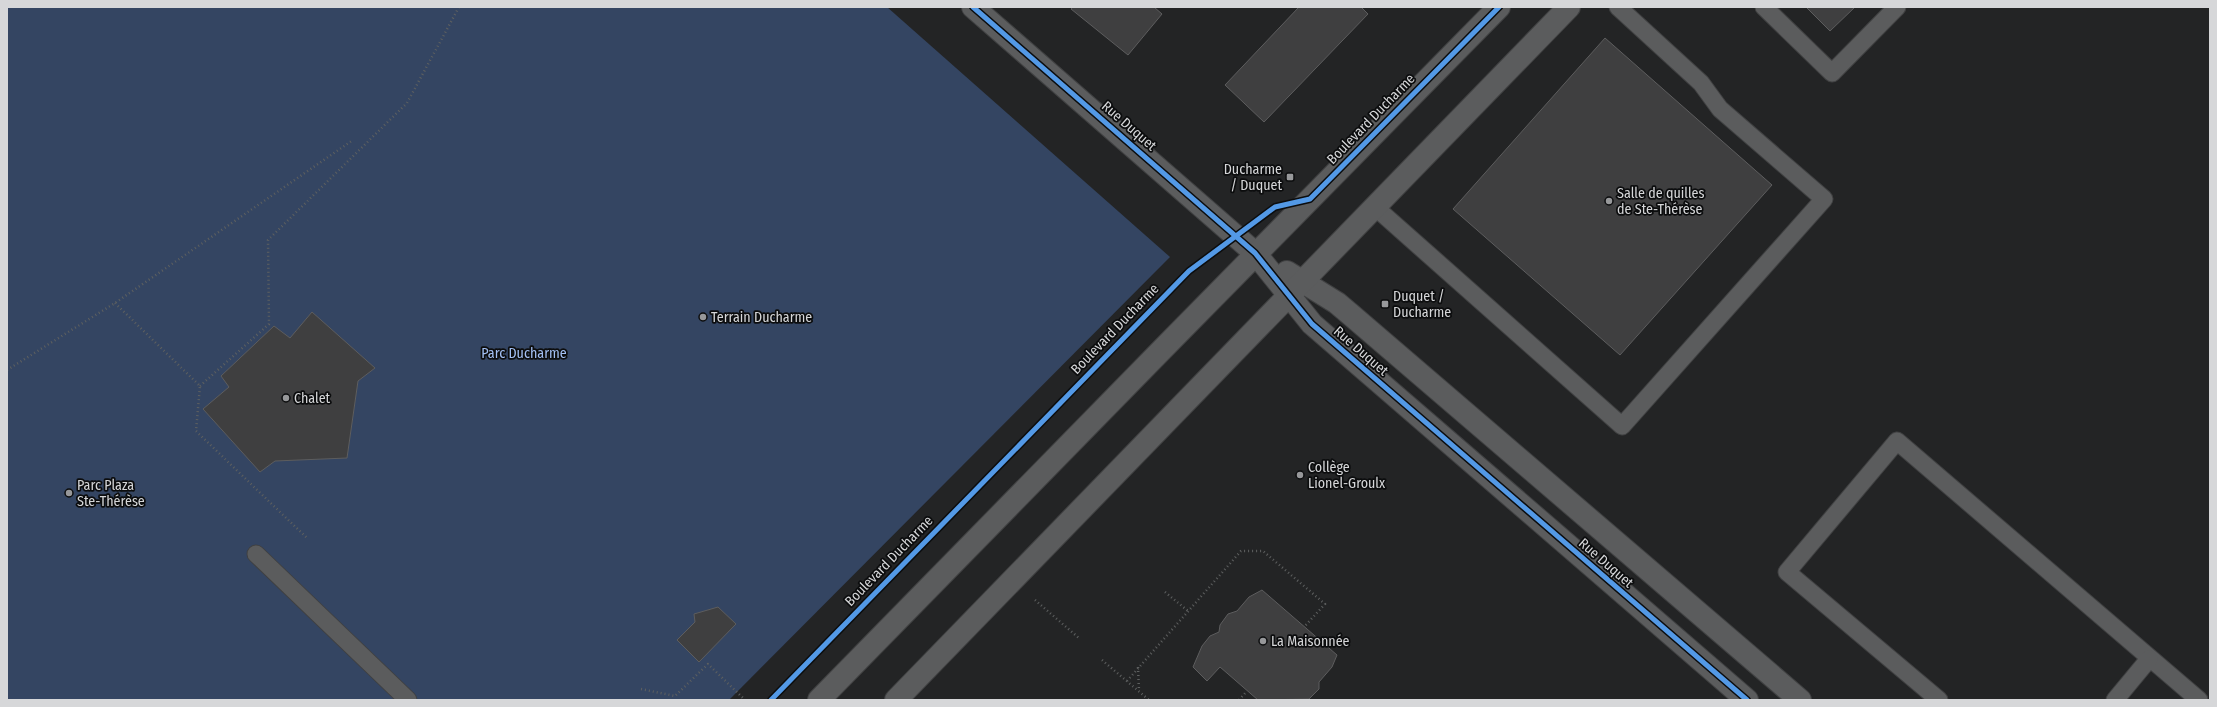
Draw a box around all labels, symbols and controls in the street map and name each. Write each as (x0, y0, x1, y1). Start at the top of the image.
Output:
street label: Boulevard Ducharme (1323, 70, 1419, 168)
street label: Rue Duquet (1098, 98, 1160, 155)
place label: Ducharme / Duquet (1224, 161, 1282, 194)
marker: Ducharme / Duquet (1285, 172, 1295, 182)
place label: Salle de quilles de Ste-Thérèse (1617, 185, 1704, 218)
marker: Salle de quilles de Ste-Thérèse (1604, 196, 1614, 206)
street label: Boulevard Ducharme (1067, 280, 1163, 378)
place label: Duquet / Ducharme (1393, 288, 1451, 321)
marker: Duquet / Ducharme (1380, 299, 1390, 309)
place label: Terrain Ducharme (711, 309, 812, 326)
marker: Terrain Ducharme (698, 312, 708, 322)
street label: Rue Duquet (1330, 323, 1392, 380)
park label: Parc Ducharme (481, 345, 567, 362)
place label: Chalet (294, 390, 331, 407)
marker: Chalet (281, 393, 291, 403)
place label: Collège Lionel-Groulx (1308, 459, 1386, 492)
marker: Collège Lionel-Groulx (1295, 470, 1305, 480)
place label: Parc Plaza Ste-Thérèse (77, 477, 145, 510)
marker: Parc Plaza Ste-Thérèse (64, 488, 74, 498)
street label: Boulevard Ducharme (841, 512, 937, 610)
street label: Rue Duquet (1575, 535, 1637, 592)
place label: La Maisonnée (1271, 633, 1350, 650)
marker: La Maisonnée (1258, 636, 1268, 646)

